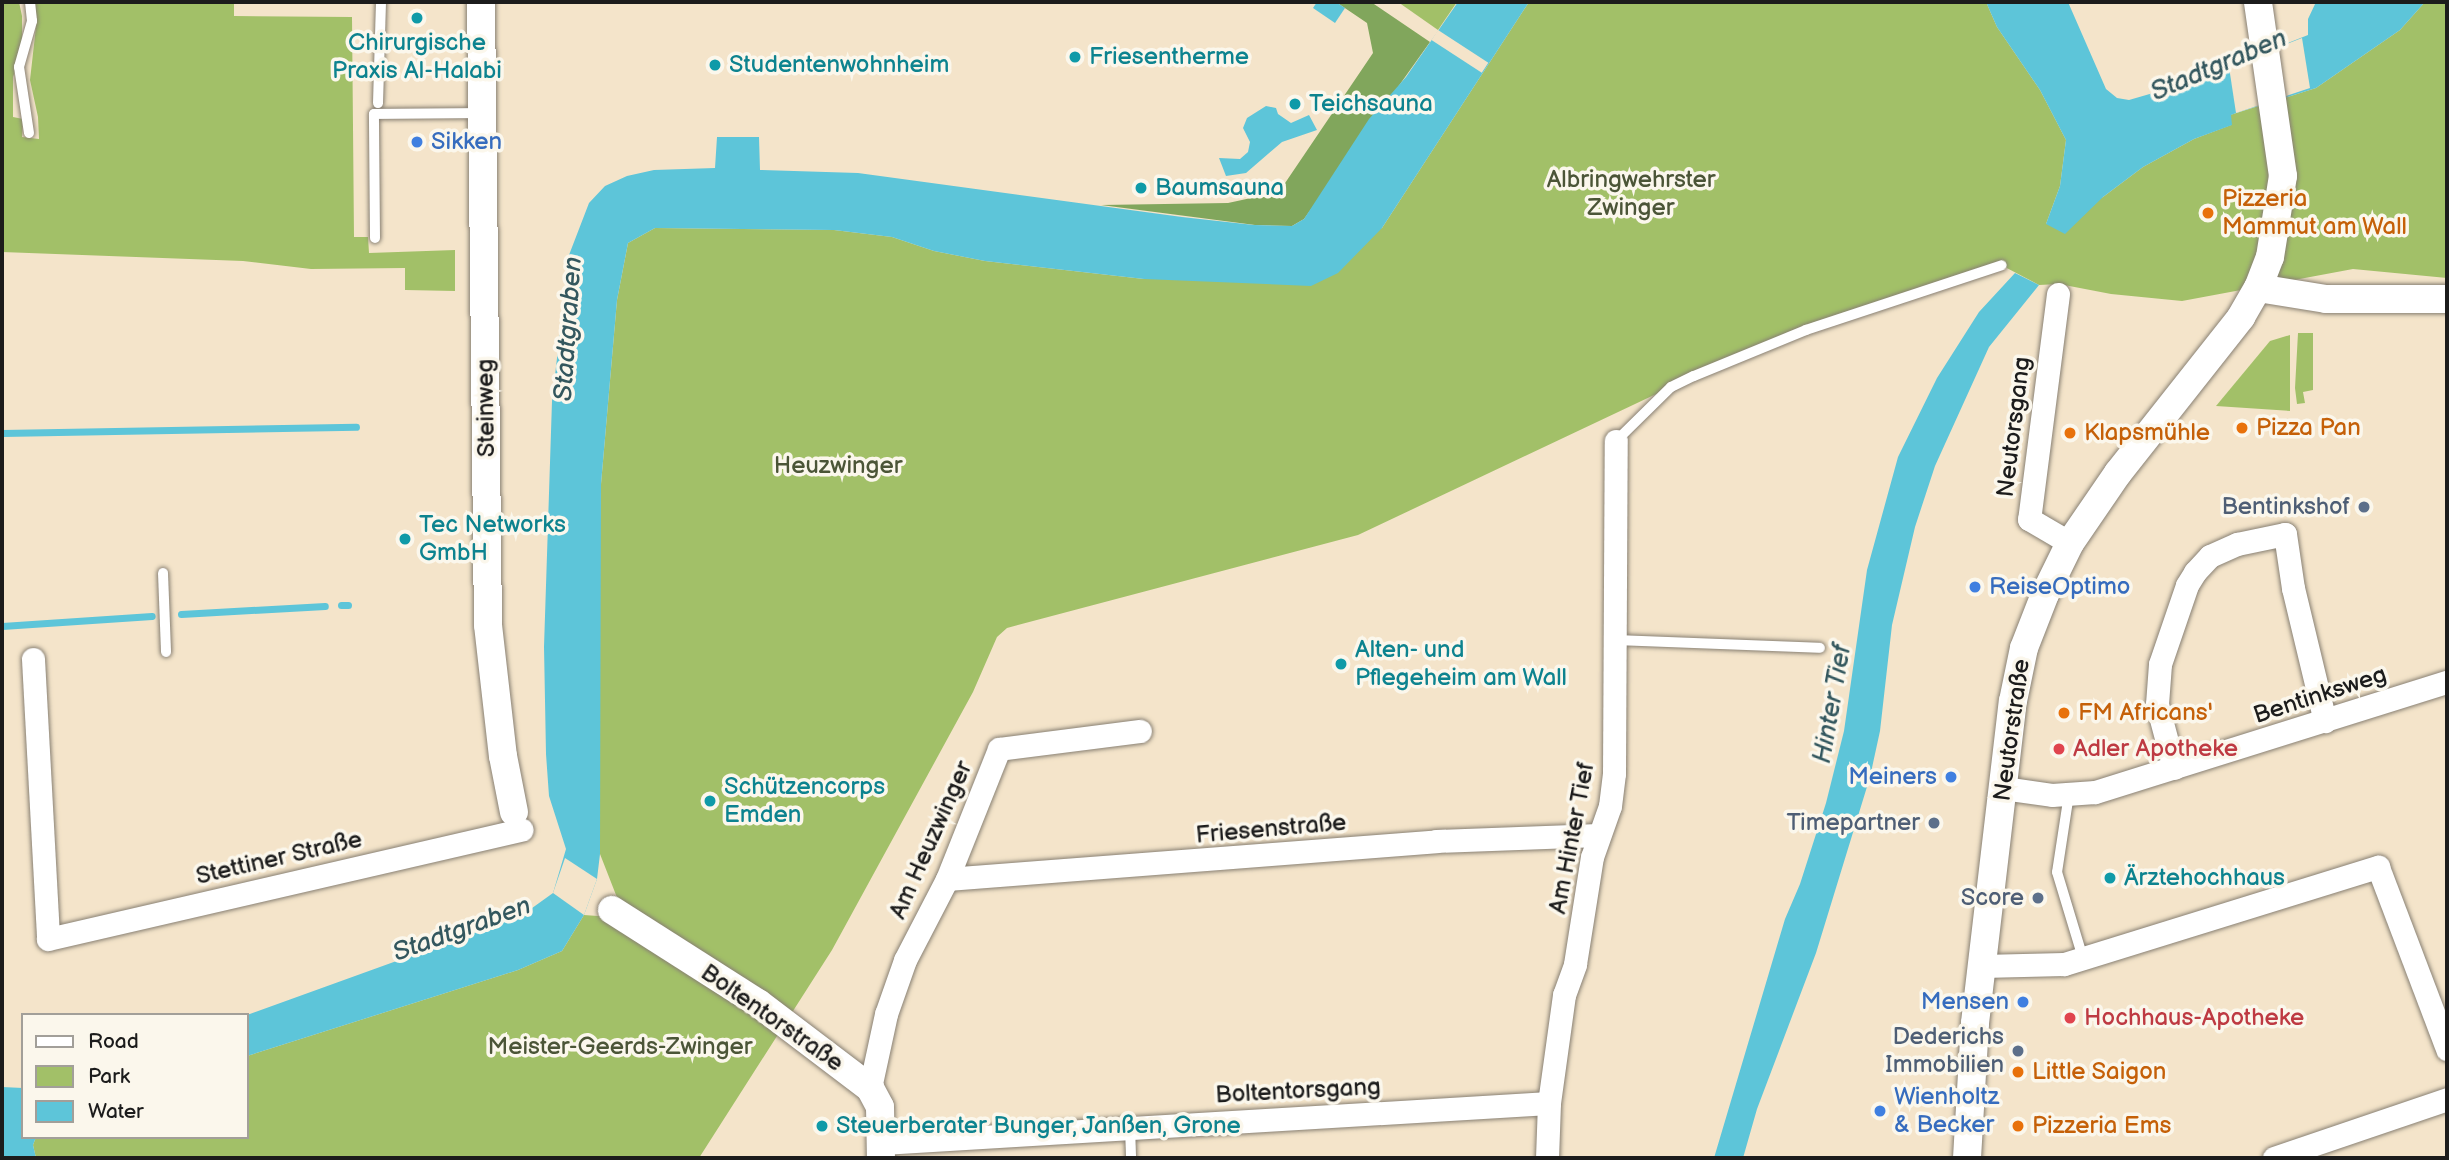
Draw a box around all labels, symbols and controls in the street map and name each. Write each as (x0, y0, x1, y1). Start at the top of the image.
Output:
marker: Chirurgische Praxis Al-Halabi (409, 10, 425, 26)
water label: Stadtgraben (2146, 23, 2292, 109)
place label: Chirurgische Praxis Al-Halabi (332, 29, 502, 85)
place label: Friesentherme (1089, 43, 1249, 71)
marker: Friesentherme (1067, 49, 1083, 65)
place label: Studentenwohnheim (729, 51, 949, 79)
marker: Studentenwohnheim (707, 57, 723, 73)
place label: Teichsauna (1309, 90, 1433, 118)
marker: Teichsauna (1287, 96, 1303, 112)
place label: Sikken (431, 128, 502, 156)
marker: Sikken (409, 134, 425, 150)
park label: Albringwehrster Zwinger (1547, 166, 1715, 222)
place label: Baumsauna (1155, 174, 1284, 202)
marker: Baumsauna (1133, 180, 1149, 196)
place label: Pizzeria Mammut am Wall (2222, 185, 2408, 241)
marker: Pizzeria Mammut am Wall (2200, 205, 2216, 221)
water label: Stadtgraben (548, 256, 590, 402)
street label: Neutorsgang (1991, 355, 2037, 499)
street label: Steinweg (471, 359, 501, 457)
place label: Pizza Pan (2256, 414, 2361, 442)
place label: Klapsmühle (2084, 419, 2210, 447)
marker: Pizza Pan (2234, 420, 2250, 436)
marker: Klapsmühle (2062, 425, 2078, 441)
park label: Heuzwinger (774, 452, 902, 480)
place label: Bentinkshof (2221, 493, 2350, 521)
marker: Bentinkshof (2356, 499, 2372, 515)
place label: Tec Networks GmbH (419, 511, 566, 567)
marker: Tec Networks GmbH (397, 531, 413, 547)
place label: ReiseOptimo (1989, 573, 2130, 601)
marker: ReiseOptimo (1967, 579, 1983, 595)
place label: Alten- und Pflegeheim am Wall (1355, 636, 1568, 692)
water label: Hinter Tief (1807, 642, 1859, 766)
marker: Alten- und Pflegeheim am Wall (1333, 656, 1349, 672)
street label: Neutorstraße (1988, 657, 2036, 803)
street label: Bentinksweg (2250, 660, 2390, 730)
place label: FM Africans' (2078, 699, 2213, 727)
marker: FM Africans' (2056, 705, 2072, 721)
place label: Adler Apotheke (2073, 735, 2238, 763)
marker: Adler Apotheke (2051, 741, 2067, 757)
street label: Am Heuzwinger (883, 757, 979, 923)
street label: Am Hinter Tief (1543, 759, 1601, 917)
place label: Meiners (1848, 763, 1937, 791)
marker: Meiners (1943, 769, 1959, 785)
place label: Schützencorps Emden (724, 773, 885, 829)
marker: Schützencorps Emden (702, 793, 718, 809)
street label: Friesenstraße (1194, 808, 1348, 850)
place label: Timepartner (1787, 809, 1920, 837)
marker: Timepartner (1926, 815, 1942, 831)
street label: Stettiner Straße (193, 825, 365, 891)
place label: Ärztehochhaus (2124, 864, 2285, 892)
marker: Ärztehochhaus (2102, 870, 2118, 886)
place label: Score (1961, 884, 2024, 912)
marker: Score (2030, 890, 2046, 906)
water label: Stadtgraben (389, 891, 535, 969)
street label: Boltentorstraße (695, 958, 849, 1078)
place label: Mensen (1921, 988, 2009, 1016)
marker: Mensen (2015, 994, 2031, 1010)
place label: Hochhaus-Apotheke (2084, 1004, 2304, 1032)
marker: Hochhaus-Apotheke (2062, 1010, 2078, 1026)
legend (21, 1013, 248, 1139)
place label: Dederichs Immobilien (1885, 1023, 2004, 1079)
text: Road (88, 1029, 139, 1054)
park label: Meister-Geerds-Zwinger (488, 1033, 752, 1061)
marker: Dederichs Immobilien (2010, 1043, 2026, 1059)
place label: Little Saigon (2032, 1058, 2167, 1086)
text: Park (88, 1064, 130, 1089)
marker: Little Saigon (2010, 1064, 2026, 1080)
street label: Boltentorsgang (1215, 1072, 1381, 1110)
place label: Wienholtz & Becker (1894, 1083, 1999, 1139)
text: Water (88, 1099, 144, 1124)
marker: Wienholtz & Becker (1872, 1103, 1888, 1119)
place label: Steuerberater Bunger, Janßen, Grone (836, 1112, 1242, 1140)
place label: Pizzeria Ems (2032, 1112, 2171, 1140)
marker: Steuerberater Bunger, Janßen, Grone (814, 1118, 830, 1134)
marker: Pizzeria Ems (2010, 1118, 2026, 1134)

